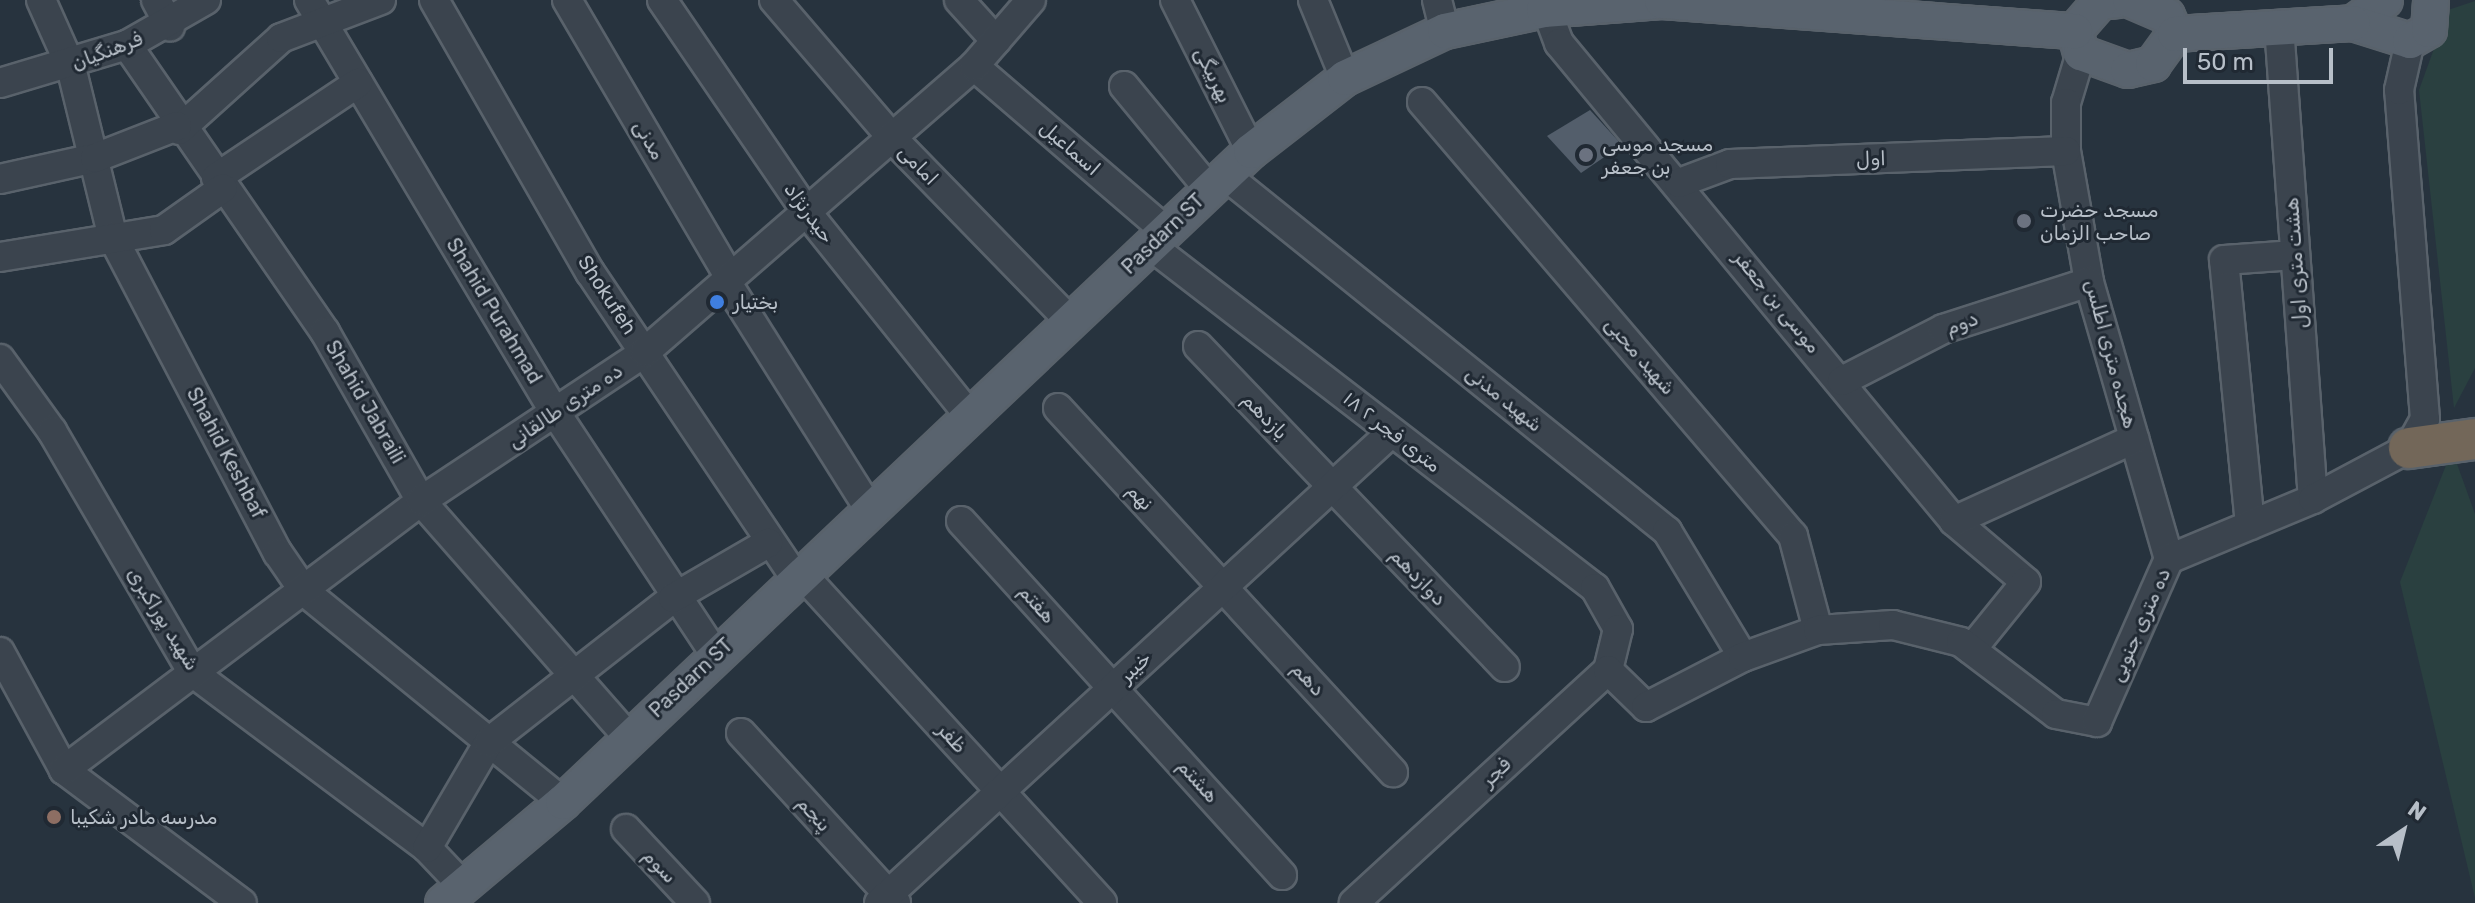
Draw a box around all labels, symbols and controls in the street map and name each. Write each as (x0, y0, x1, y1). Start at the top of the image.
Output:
street label: فرهنگیان (68, 27, 146, 75)
scale bar (2187, 32, 2337, 82)
street label: بهربیگی (1189, 43, 1237, 107)
text: 50 m (2197, 48, 2254, 76)
street label: اسماعیل (1035, 115, 1105, 181)
street label: مدنی (628, 116, 670, 164)
place label: مسجد موسی بن جعفر (1602, 132, 1713, 179)
street label: امامی (893, 140, 943, 190)
marker: مسجد موسی بن جعفر (1577, 146, 1595, 164)
street label: اول (1856, 146, 1886, 172)
street label: حیدرنژاد (779, 178, 839, 248)
street label: Pasdarn ST (1117, 189, 1209, 279)
street label: هشت متری اول (2279, 197, 2313, 329)
place label: مسجد حضرت صاحب الزمان (2040, 198, 2158, 245)
marker: مسجد حضرت صاحب الزمان (2015, 212, 2033, 230)
street label: Shahid Purahmad (441, 234, 547, 388)
street label: موسی بن جعفر (1728, 246, 1826, 358)
street label: Shokufeh (573, 251, 641, 339)
street label: هجده متری اطلس (2080, 277, 2142, 431)
place label: بختیار (733, 290, 778, 314)
marker: بختیار (708, 293, 726, 311)
street label: دوم (1943, 306, 1981, 340)
street label: شهید محبی (1600, 312, 1680, 400)
street label: Shahid Jabraili (320, 336, 410, 468)
street label: ده متری طالقانی (503, 359, 627, 453)
street label: شهید مدنی (1461, 361, 1547, 437)
street label: Shahid Keshbaf (181, 383, 271, 523)
street label: ۱۸ متری فجر ۲ (1338, 386, 1446, 478)
street label: یازدهم (1237, 388, 1293, 444)
street label: نهم (1122, 479, 1158, 515)
street label: دوازدهم (1385, 543, 1451, 611)
street label: شهید پوراکبری (122, 563, 204, 675)
street label: ده متری جنوبی (2104, 565, 2176, 685)
street label: هفتم (1013, 580, 1061, 628)
street label: Pasdarn ST (644, 633, 738, 723)
street label: خیبر (1114, 646, 1156, 688)
street label: دهم (1286, 657, 1330, 701)
street label: ظفر (932, 718, 972, 758)
street label: فجر (1476, 752, 1516, 792)
street label: هشتم (1172, 754, 1224, 808)
street label: پنجم (792, 791, 836, 837)
north arrow (2363, 791, 2443, 871)
text: N (2403, 795, 2431, 827)
place label: مدرسه مادر شکیبا (70, 805, 217, 829)
marker: مدرسه مادر شکیبا (45, 808, 63, 826)
street label: سوم (638, 844, 682, 888)

